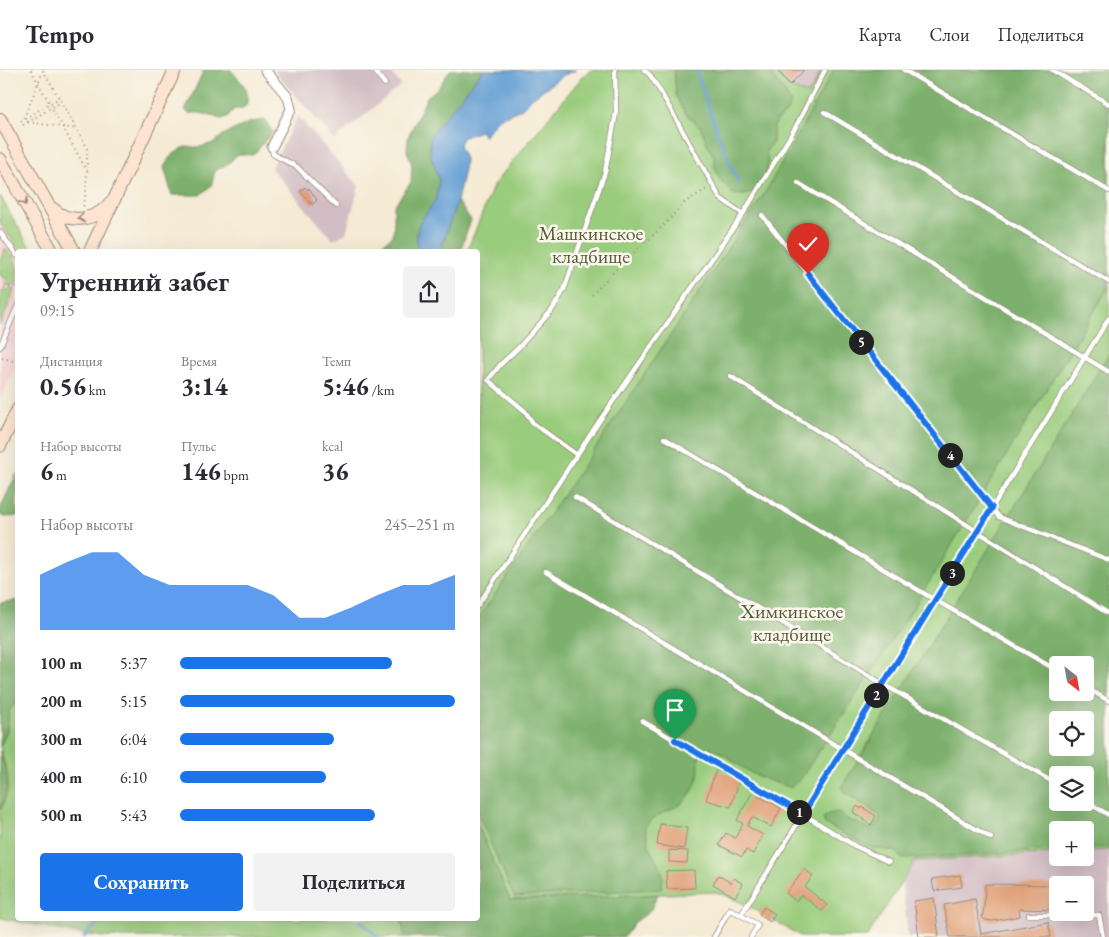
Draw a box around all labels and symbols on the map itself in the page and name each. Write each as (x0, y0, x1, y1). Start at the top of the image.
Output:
one-way arrow (18, 196, 28, 205)
one-way arrow (77, 212, 85, 223)
park label: Машкинское кладбище (539, 220, 644, 269)
pin (787, 223, 829, 274)
pin: 5 (848, 330, 874, 354)
pin: 4 (938, 442, 962, 468)
pin: 3 (940, 560, 964, 586)
park label: Химкинское кладбище (740, 598, 843, 647)
north arrow (1049, 656, 1094, 701)
pin: 2 (864, 682, 888, 708)
pin (654, 689, 696, 740)
pin: 1 (786, 800, 812, 824)

